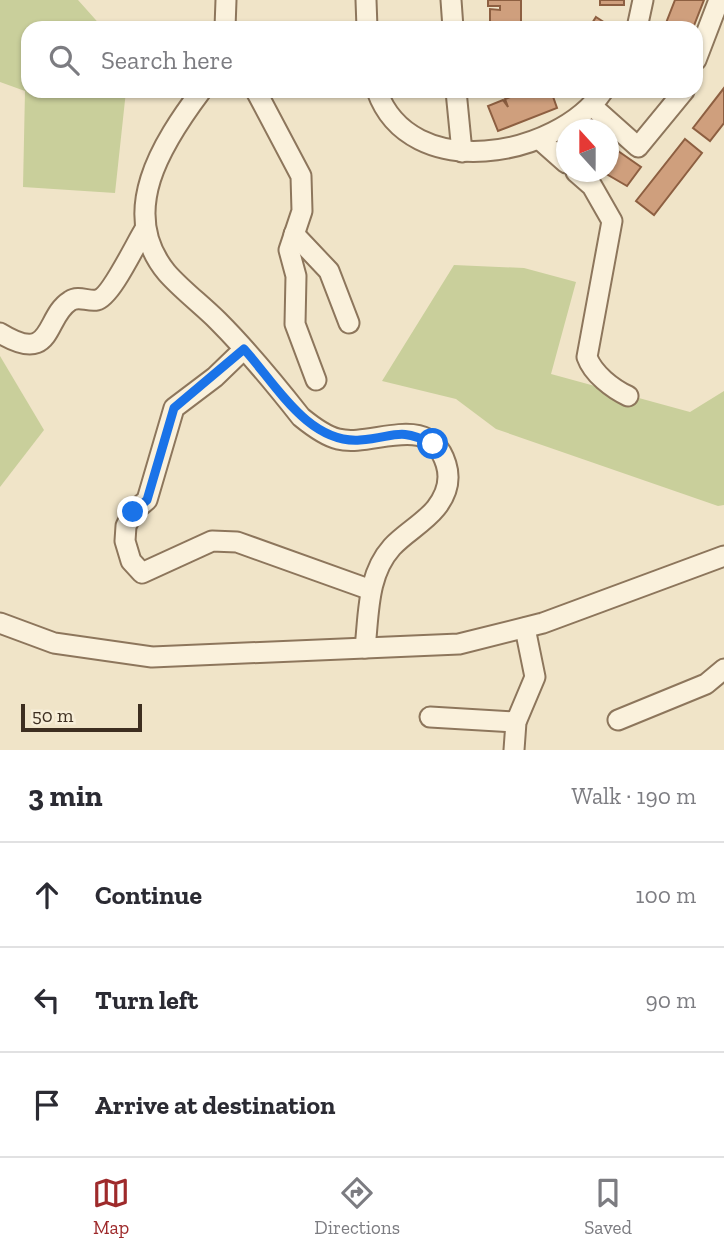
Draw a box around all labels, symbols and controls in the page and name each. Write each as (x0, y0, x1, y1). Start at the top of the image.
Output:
search box (21, 21, 703, 98)
icon: search (45, 41, 83, 79)
text: Search here (101, 44, 233, 76)
north arrow (556, 119, 619, 182)
route start (417, 428, 448, 459)
route end (117, 496, 148, 527)
scale bar (21, 701, 142, 733)
text: 50 m (32, 704, 73, 727)
text: 3 min (28, 778, 103, 814)
text: Walk · 190 m (571, 782, 696, 810)
icon: ahead (28, 876, 66, 914)
text: Continue (95, 879, 202, 911)
text: 100 m (636, 881, 696, 909)
icon: left (28, 981, 66, 1019)
text: Turn left (95, 984, 198, 1016)
text: 90 m (645, 986, 696, 1014)
icon: arrive (28, 1086, 66, 1124)
text: Arrive at destination (95, 1089, 335, 1121)
tab: Map (92, 1174, 130, 1239)
tab: Directions (314, 1174, 400, 1239)
tab: Saved (584, 1174, 632, 1239)

